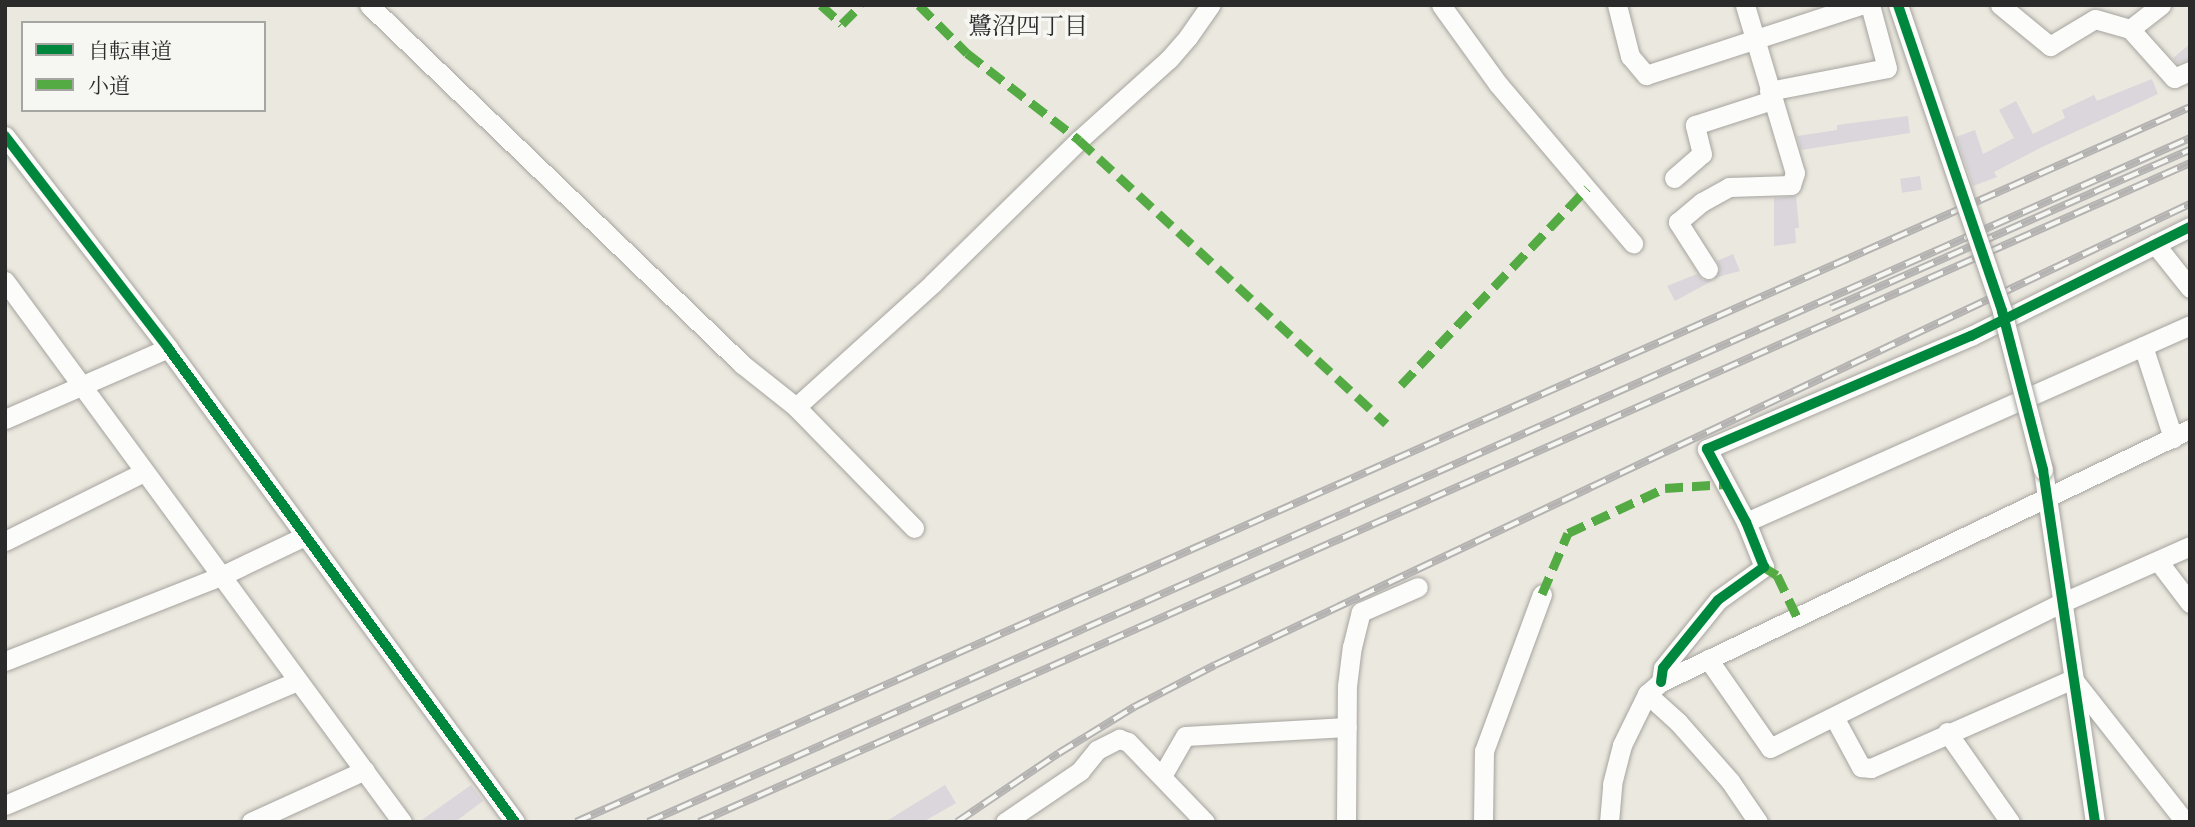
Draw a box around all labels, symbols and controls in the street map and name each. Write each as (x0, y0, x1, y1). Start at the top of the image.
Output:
district label: 鷺沼四丁目 (968, 14, 1088, 42)
legend (21, 21, 266, 112)
text: 自転車道 (88, 39, 172, 65)
text: 小道 (88, 74, 130, 100)

